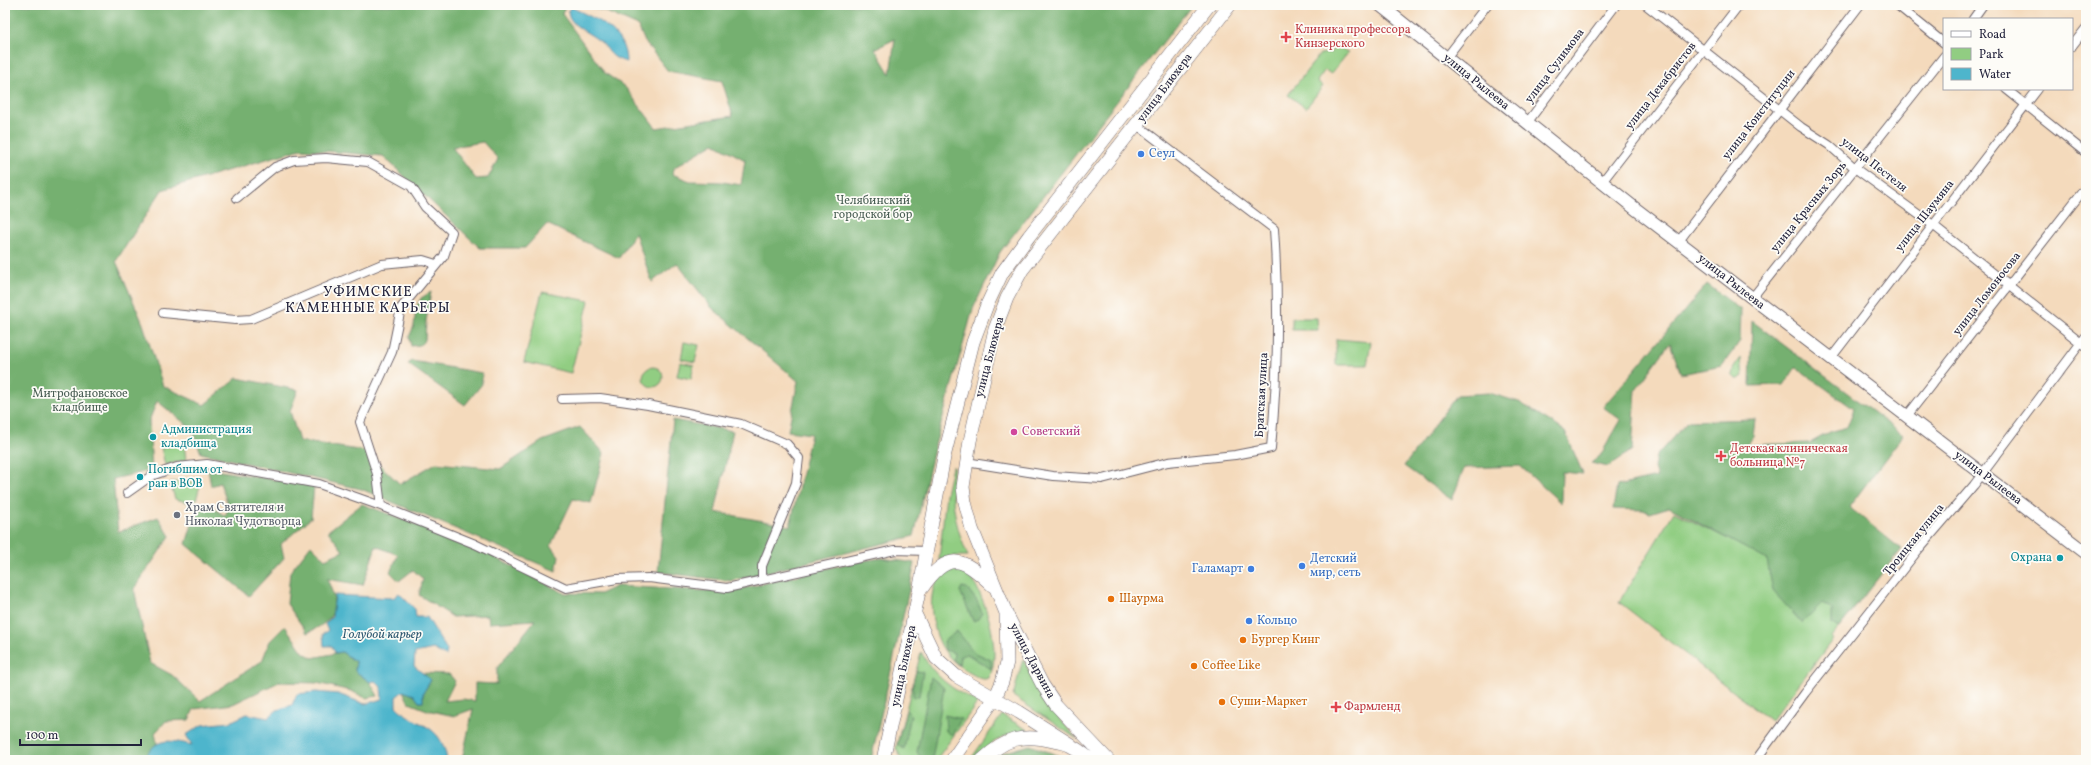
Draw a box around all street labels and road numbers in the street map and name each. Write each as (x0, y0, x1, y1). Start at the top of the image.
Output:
street label: улица Сулимова (1522, 25, 1588, 107)
street label: улица Декабристов (1622, 39, 1700, 133)
street label: улица Блюхера (1134, 50, 1196, 126)
street label: улица Рылеева (1439, 50, 1513, 114)
street label: улица Конституции (1719, 67, 1799, 163)
street label: улица Пестеля (1837, 134, 1911, 196)
street label: улица Красных Зорь (1767, 158, 1851, 256)
street label: улица Шаумяна (1892, 177, 1958, 255)
street label: улица Ломоносова (1949, 249, 2025, 339)
street label: улица Рылеева (1694, 251, 1768, 313)
street label: улица Блюхера (972, 315, 1008, 399)
street label: Братская улица (1252, 352, 1272, 438)
street label: улица Рылеева (1951, 447, 2025, 509)
street label: Троицкая улица (1880, 501, 1948, 579)
street label: улица Дарвина (1005, 620, 1059, 702)
street label: улица Блюхера (888, 624, 920, 708)

